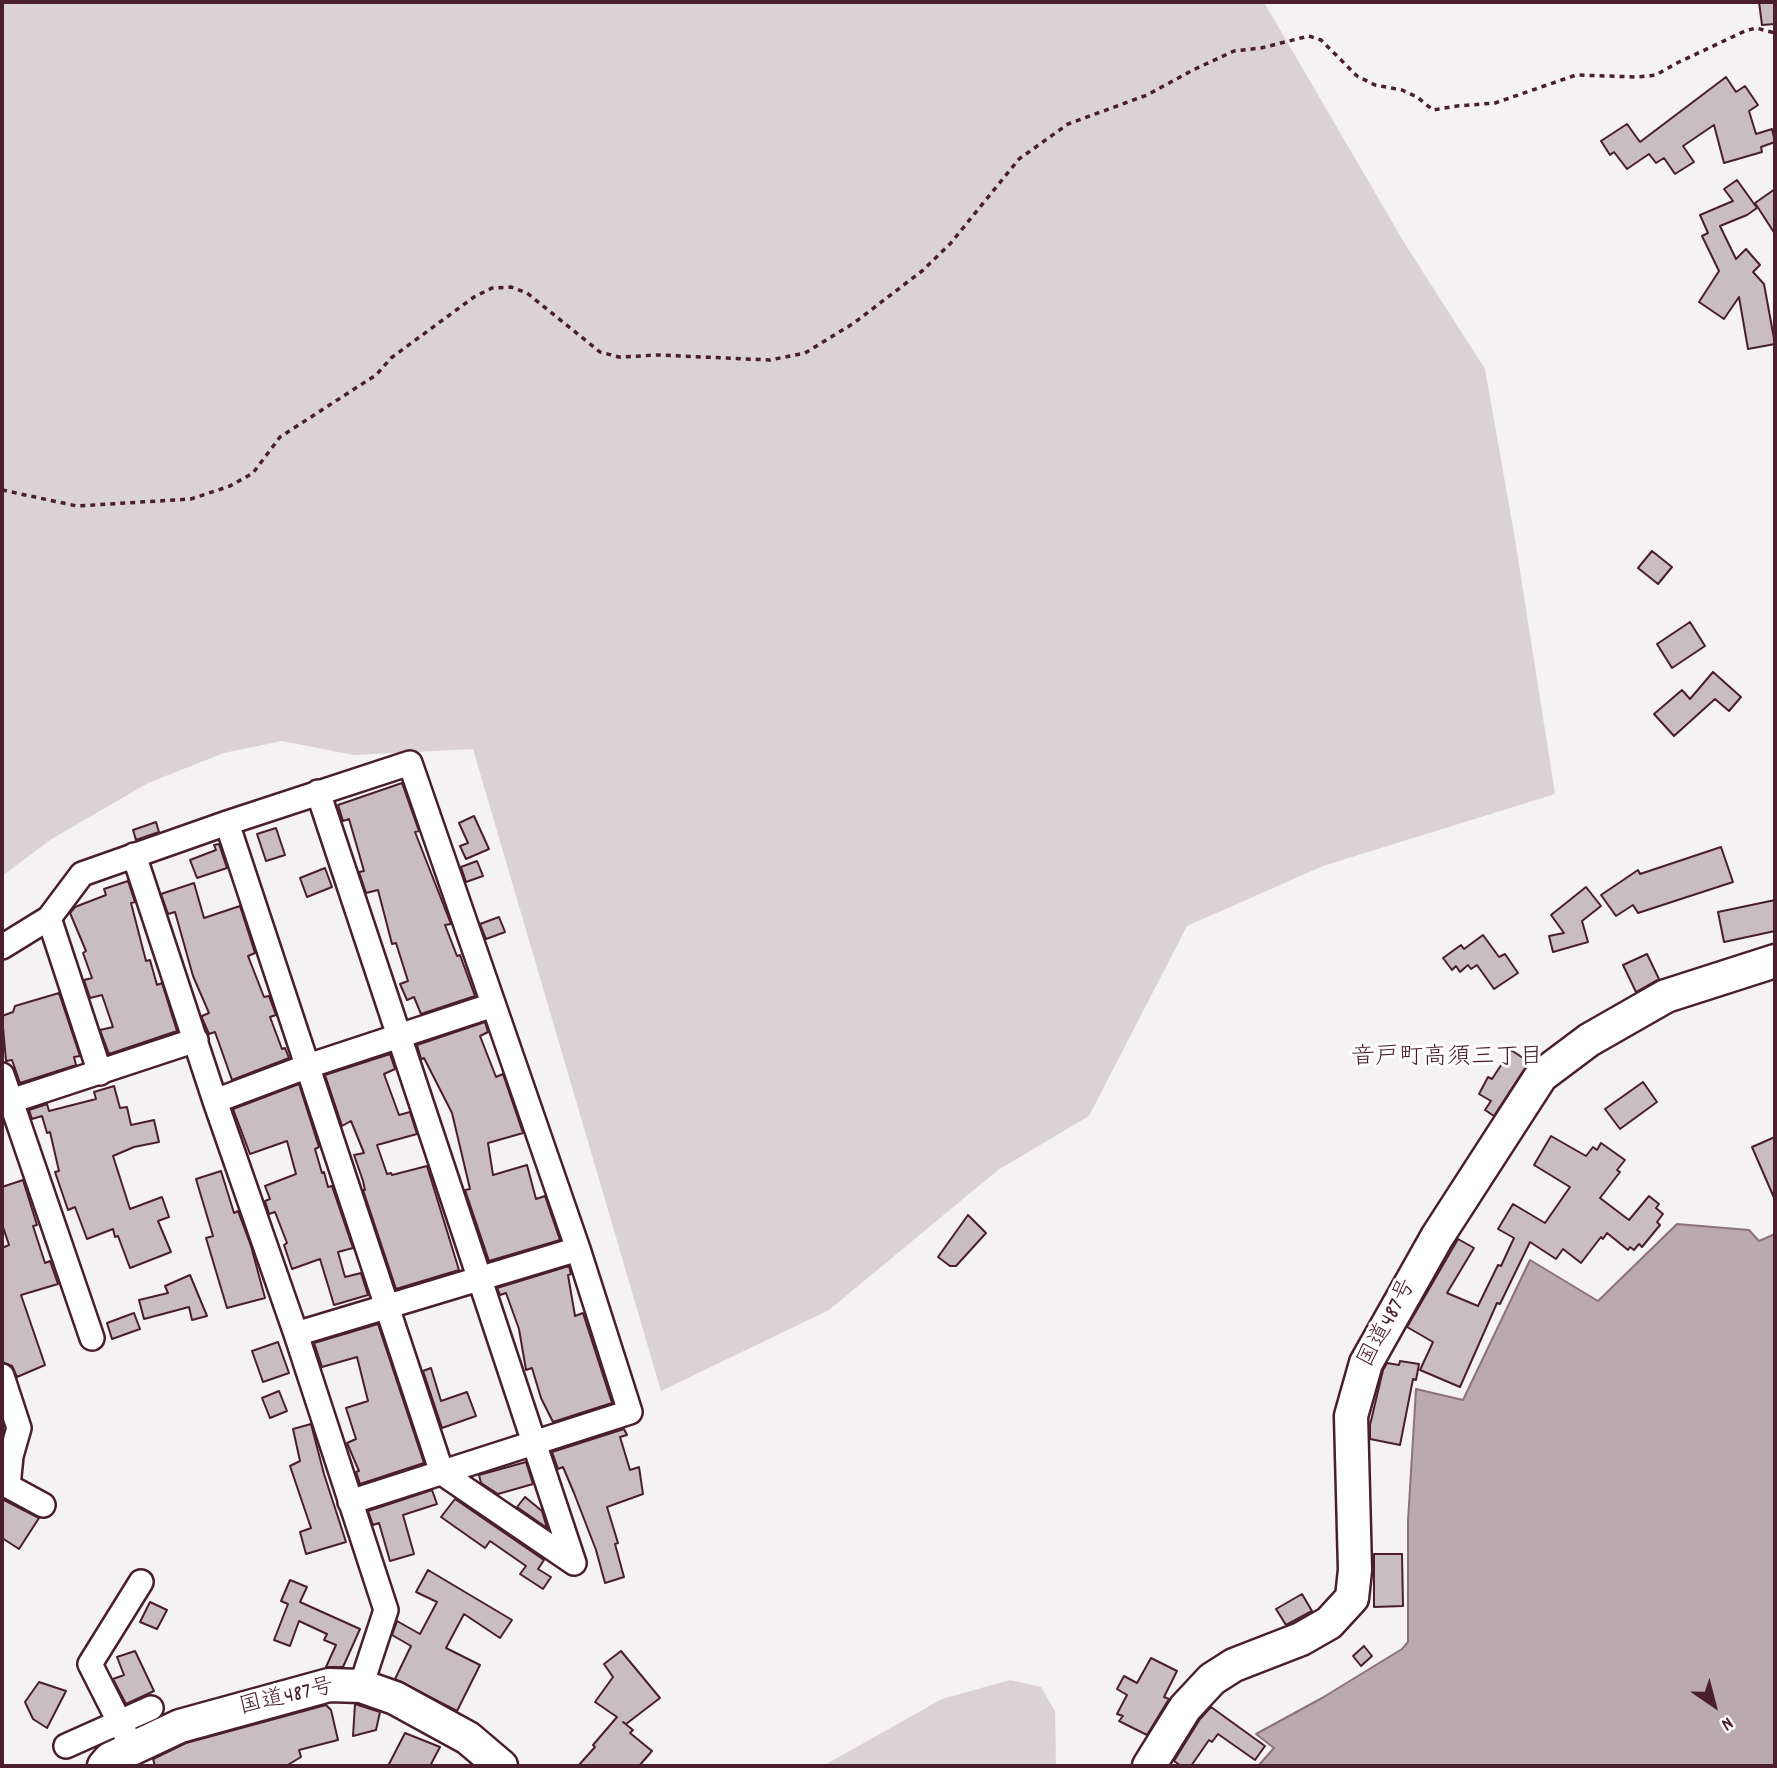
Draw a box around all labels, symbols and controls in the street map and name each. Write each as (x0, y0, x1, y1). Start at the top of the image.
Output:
district label: 音戸町高須三丁目 (1351, 1046, 1543, 1074)
street label: 国道487号 (1354, 1275, 1424, 1373)
north arrow (1679, 1670, 1749, 1740)
street label: 国道487号 (237, 1675, 337, 1723)
text: N (1715, 1709, 1738, 1736)

